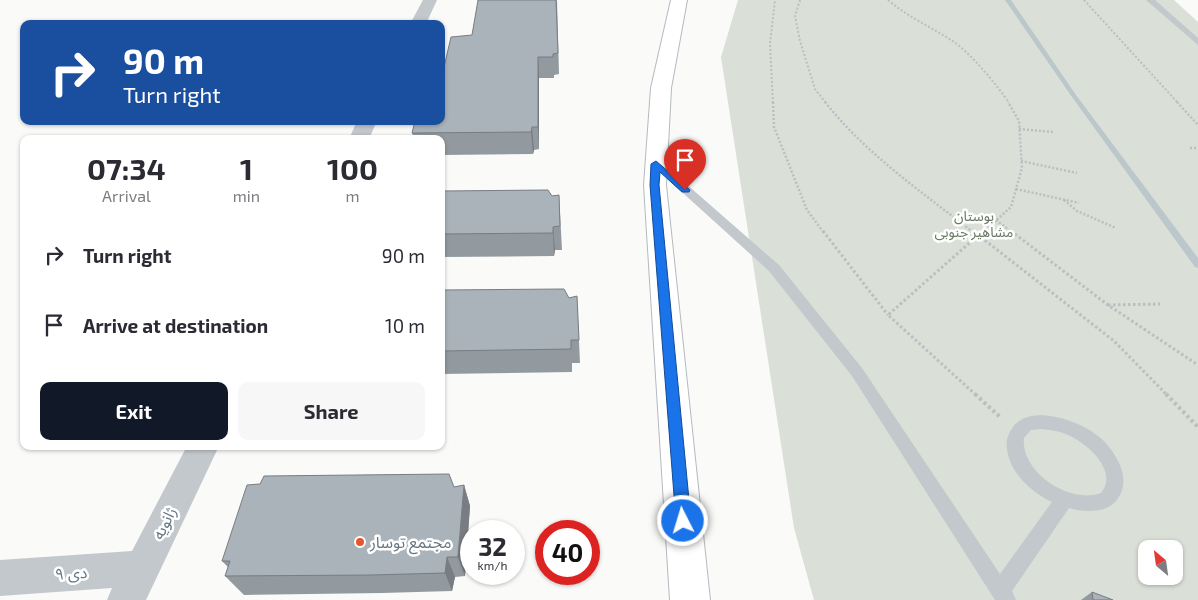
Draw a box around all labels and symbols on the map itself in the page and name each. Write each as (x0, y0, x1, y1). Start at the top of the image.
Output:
pin (664, 139, 706, 190)
park label: بوستان مشاهیر جنوبی (935, 207, 1013, 241)
position arrow (656, 494, 708, 546)
street label: ژانویه (147, 503, 181, 543)
speed limit sign: 40 (535, 520, 600, 585)
place label: مجتمع توسار (369, 532, 451, 555)
marker: مجتمع توسار (354, 536, 366, 548)
north arrow (1138, 540, 1182, 585)
street label: ۹ دی (54, 562, 88, 584)

